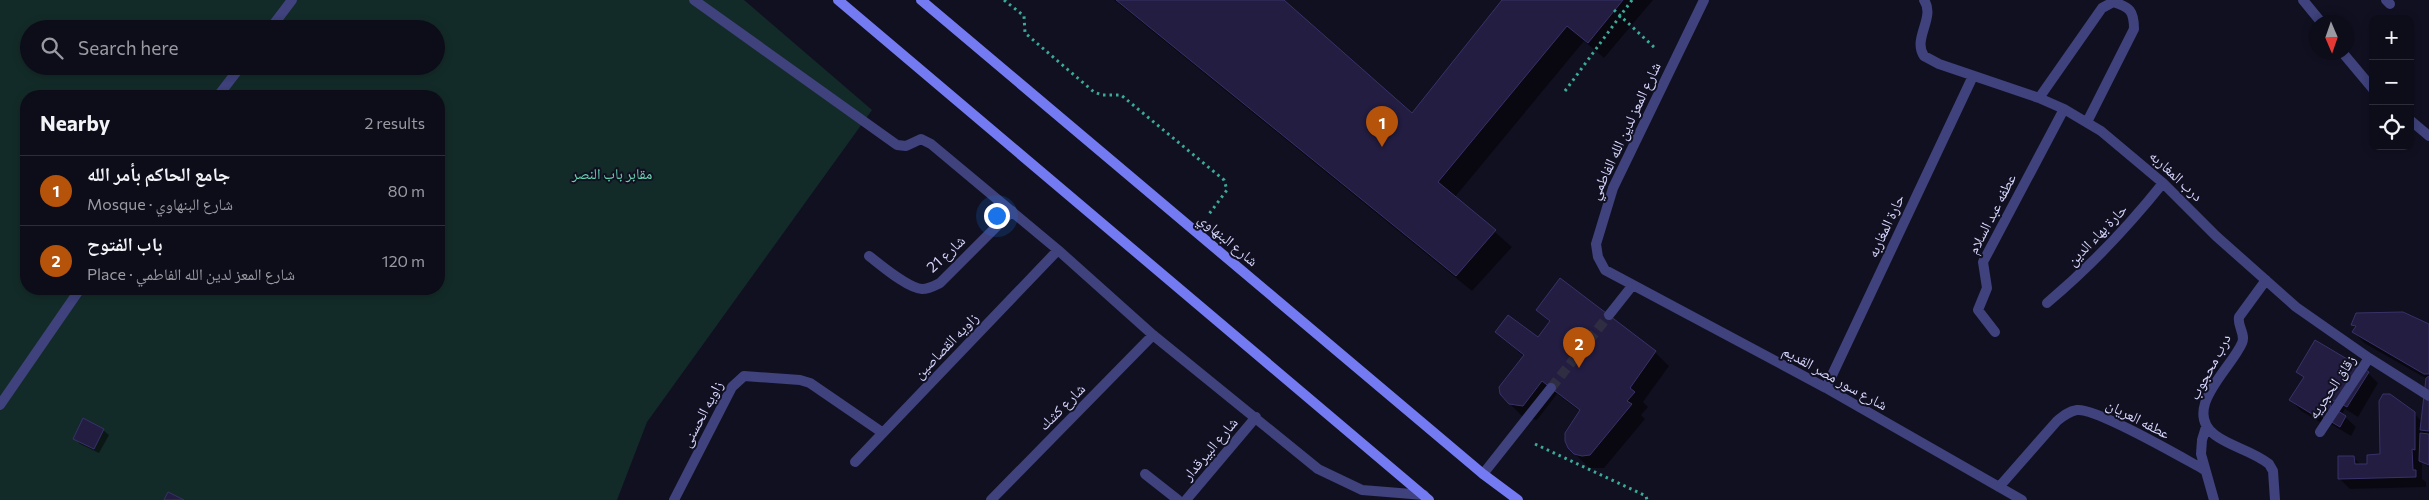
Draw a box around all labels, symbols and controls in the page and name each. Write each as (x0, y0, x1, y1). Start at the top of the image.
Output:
north arrow (2309, 15, 2354, 60)
map controls (2369, 15, 2414, 150)
button: + (2369, 15, 2414, 60)
search box (20, 20, 445, 75)
icon: search (38, 34, 66, 62)
text: Search here (78, 36, 178, 59)
street label: شارع المعز لدين الله الفاطمي (1584, 59, 1667, 204)
button: − (2369, 60, 2414, 105)
button: locate (2369, 105, 2414, 150)
pin: 1 (1366, 106, 1398, 147)
text: Nearby (40, 110, 110, 135)
text: 2 results (364, 113, 425, 132)
street label: درب المغاربه (2146, 146, 2207, 205)
text: جامع الحاكم بأمر الله (87, 162, 230, 185)
park label: مقابر باب النصر (571, 164, 653, 183)
street label: عطفه عبد السلام (1963, 170, 2021, 258)
text: 1 (52, 181, 60, 200)
text: 80 m (388, 181, 425, 200)
street label: حارة المغاربه (1863, 191, 1909, 261)
text: Mosque · شارع البنهاوي (87, 194, 233, 213)
street label: حارة بهاء الدين (2062, 199, 2132, 270)
your location (984, 203, 1010, 229)
street label: شارع البنهاوي (1193, 209, 1262, 272)
street label: شارع 21 (922, 231, 970, 277)
text: باب الفتوح (87, 232, 163, 255)
text: 2 (51, 251, 61, 270)
text: 120 m (382, 251, 425, 270)
text: Place · شارع المعز لدين الله الفاطمي (87, 264, 295, 283)
street label: زاويه القصاصين (909, 308, 983, 384)
pin: 2 (1563, 327, 1595, 368)
street label: درب محجوب (2184, 331, 2235, 403)
street label: شارع سور مصر القديم (1779, 341, 1891, 415)
street label: زقاق الحجريه (2303, 351, 2361, 423)
street label: زاويه الحسنى (676, 377, 728, 451)
street label: شارع كشك (1034, 379, 1090, 435)
street label: عطفه العريان (2103, 394, 2174, 444)
street label: شارع البيرقدار (1177, 413, 1242, 486)

